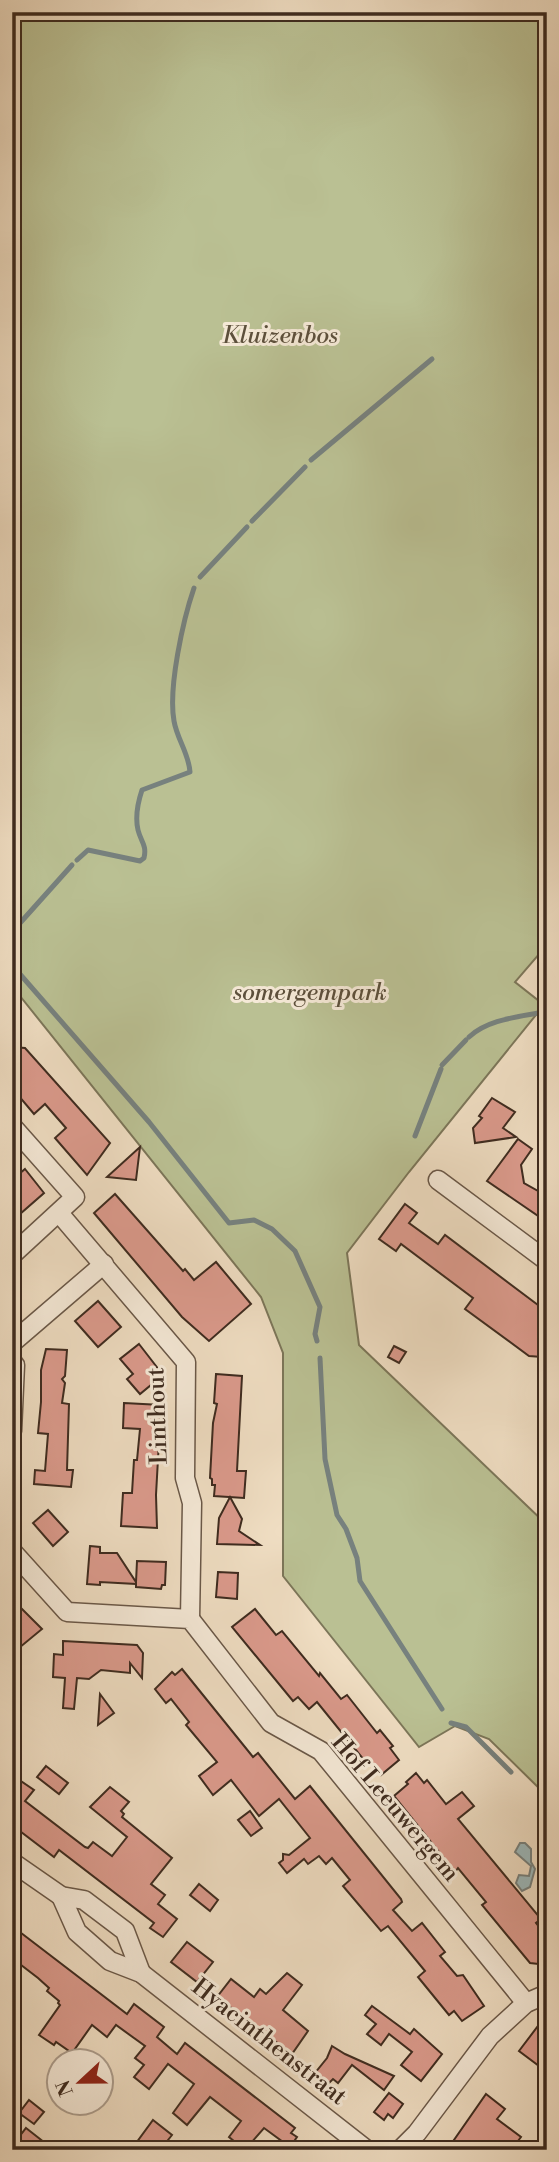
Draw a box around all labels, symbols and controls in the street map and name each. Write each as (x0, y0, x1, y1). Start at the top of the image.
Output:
park label: Kluizenbos (222, 321, 338, 351)
park label: somergempark (232, 978, 387, 1008)
street label: Linthout (141, 1367, 175, 1465)
street label: Hof Leeuwergem (324, 1728, 466, 1888)
street label: Hyacinthenstraat (185, 1972, 353, 2112)
north arrow (46, 2046, 116, 2116)
text: N (51, 2077, 79, 2099)

